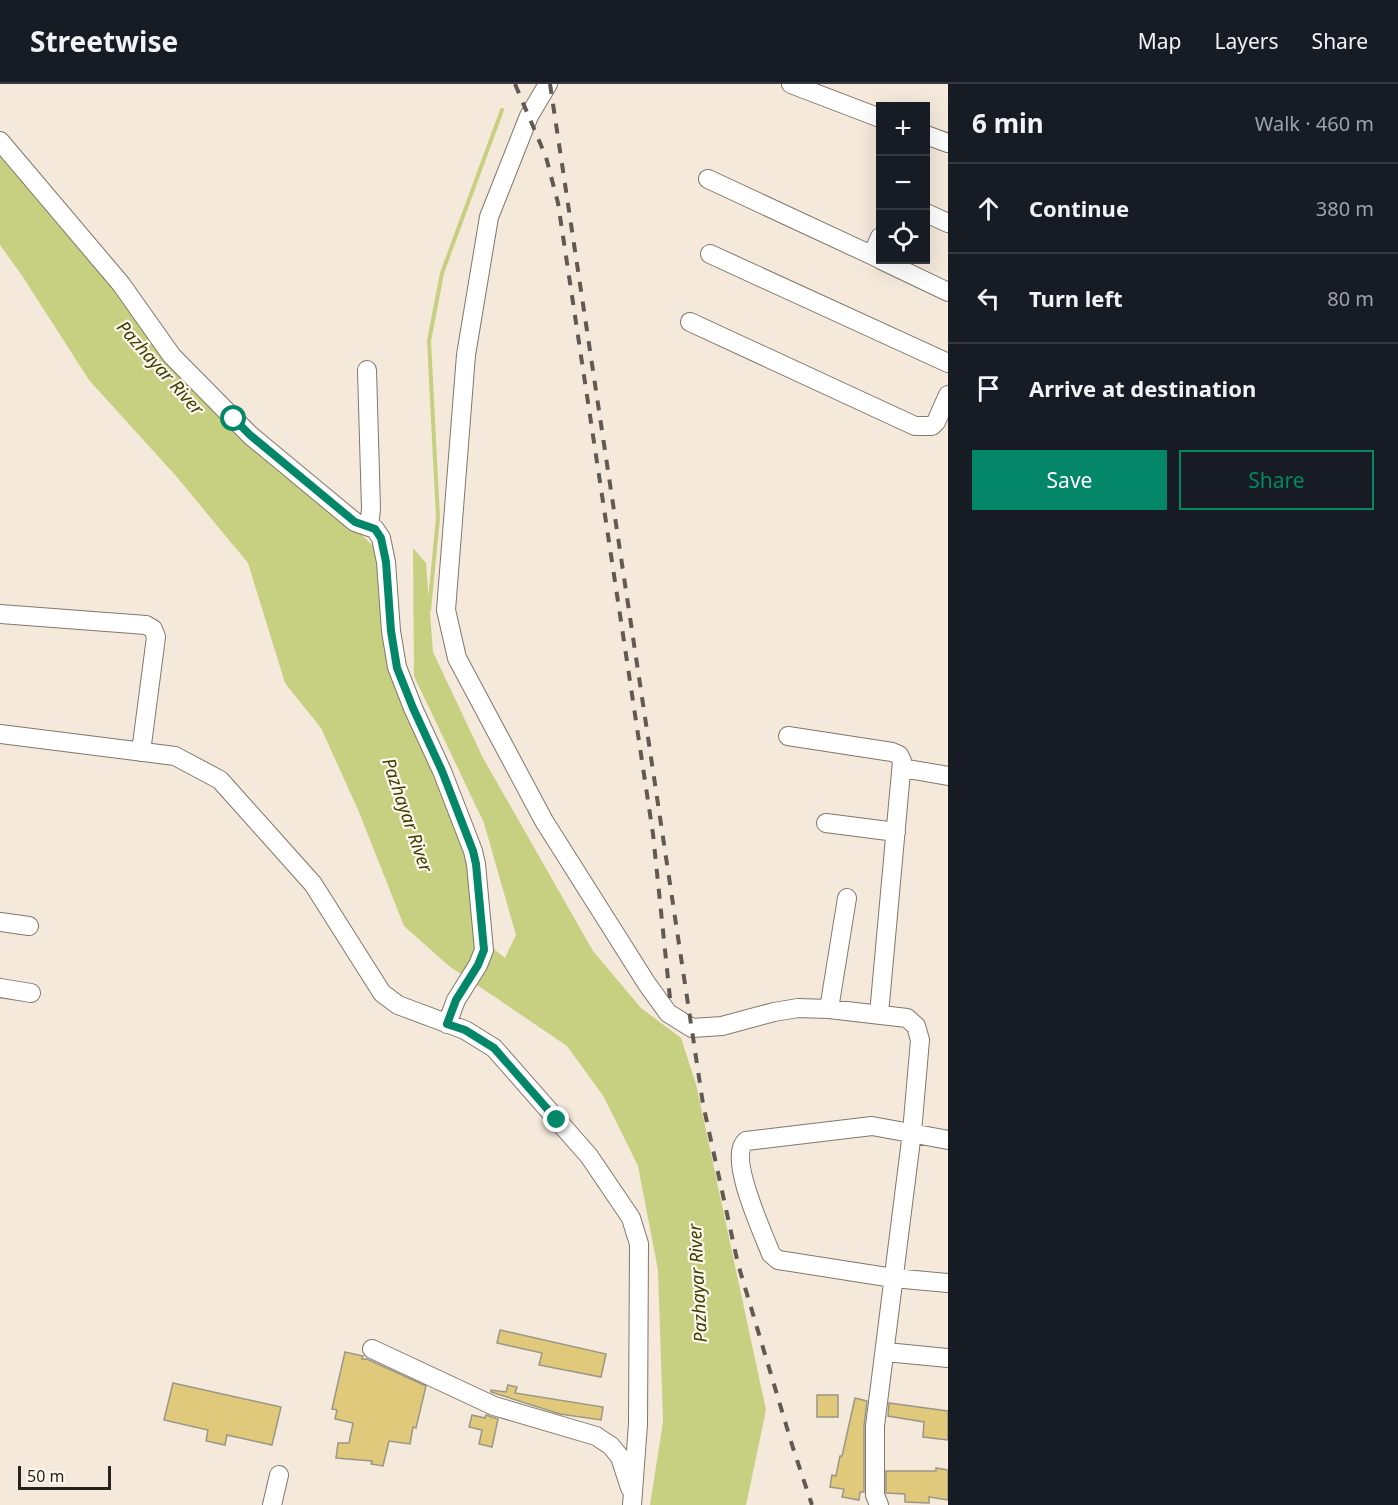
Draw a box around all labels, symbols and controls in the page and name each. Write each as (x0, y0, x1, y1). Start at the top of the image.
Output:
text: Streetwise (30, 22, 178, 60)
text: Map (1138, 27, 1182, 55)
text: Layers (1215, 27, 1279, 55)
text: Share (1312, 27, 1368, 55)
map controls (876, 102, 930, 264)
button: + (876, 102, 930, 156)
text: 6 min (972, 105, 1044, 141)
text: Walk · 460 m (1255, 110, 1374, 137)
button: − (876, 156, 930, 210)
icon: ahead (972, 192, 1005, 225)
text: Continue (1029, 193, 1129, 223)
text: 380 m (1316, 195, 1374, 222)
button: locate (876, 210, 930, 264)
icon: left (972, 282, 1005, 315)
text: Turn left (1029, 283, 1123, 313)
text: 80 m (1327, 285, 1374, 312)
water label: Pazhayar River (112, 315, 210, 420)
icon: arrive (972, 372, 1005, 405)
text: Arrive at destination (1029, 373, 1256, 403)
route start (220, 405, 246, 431)
button: Save (972, 450, 1167, 510)
button: Share (1179, 450, 1374, 510)
water label: Pazhayar River (377, 754, 439, 876)
route end (543, 1106, 569, 1132)
water label: Pazhayar River (682, 1222, 712, 1343)
scale bar (18, 1463, 111, 1490)
text: 50 m (27, 1465, 64, 1487)

